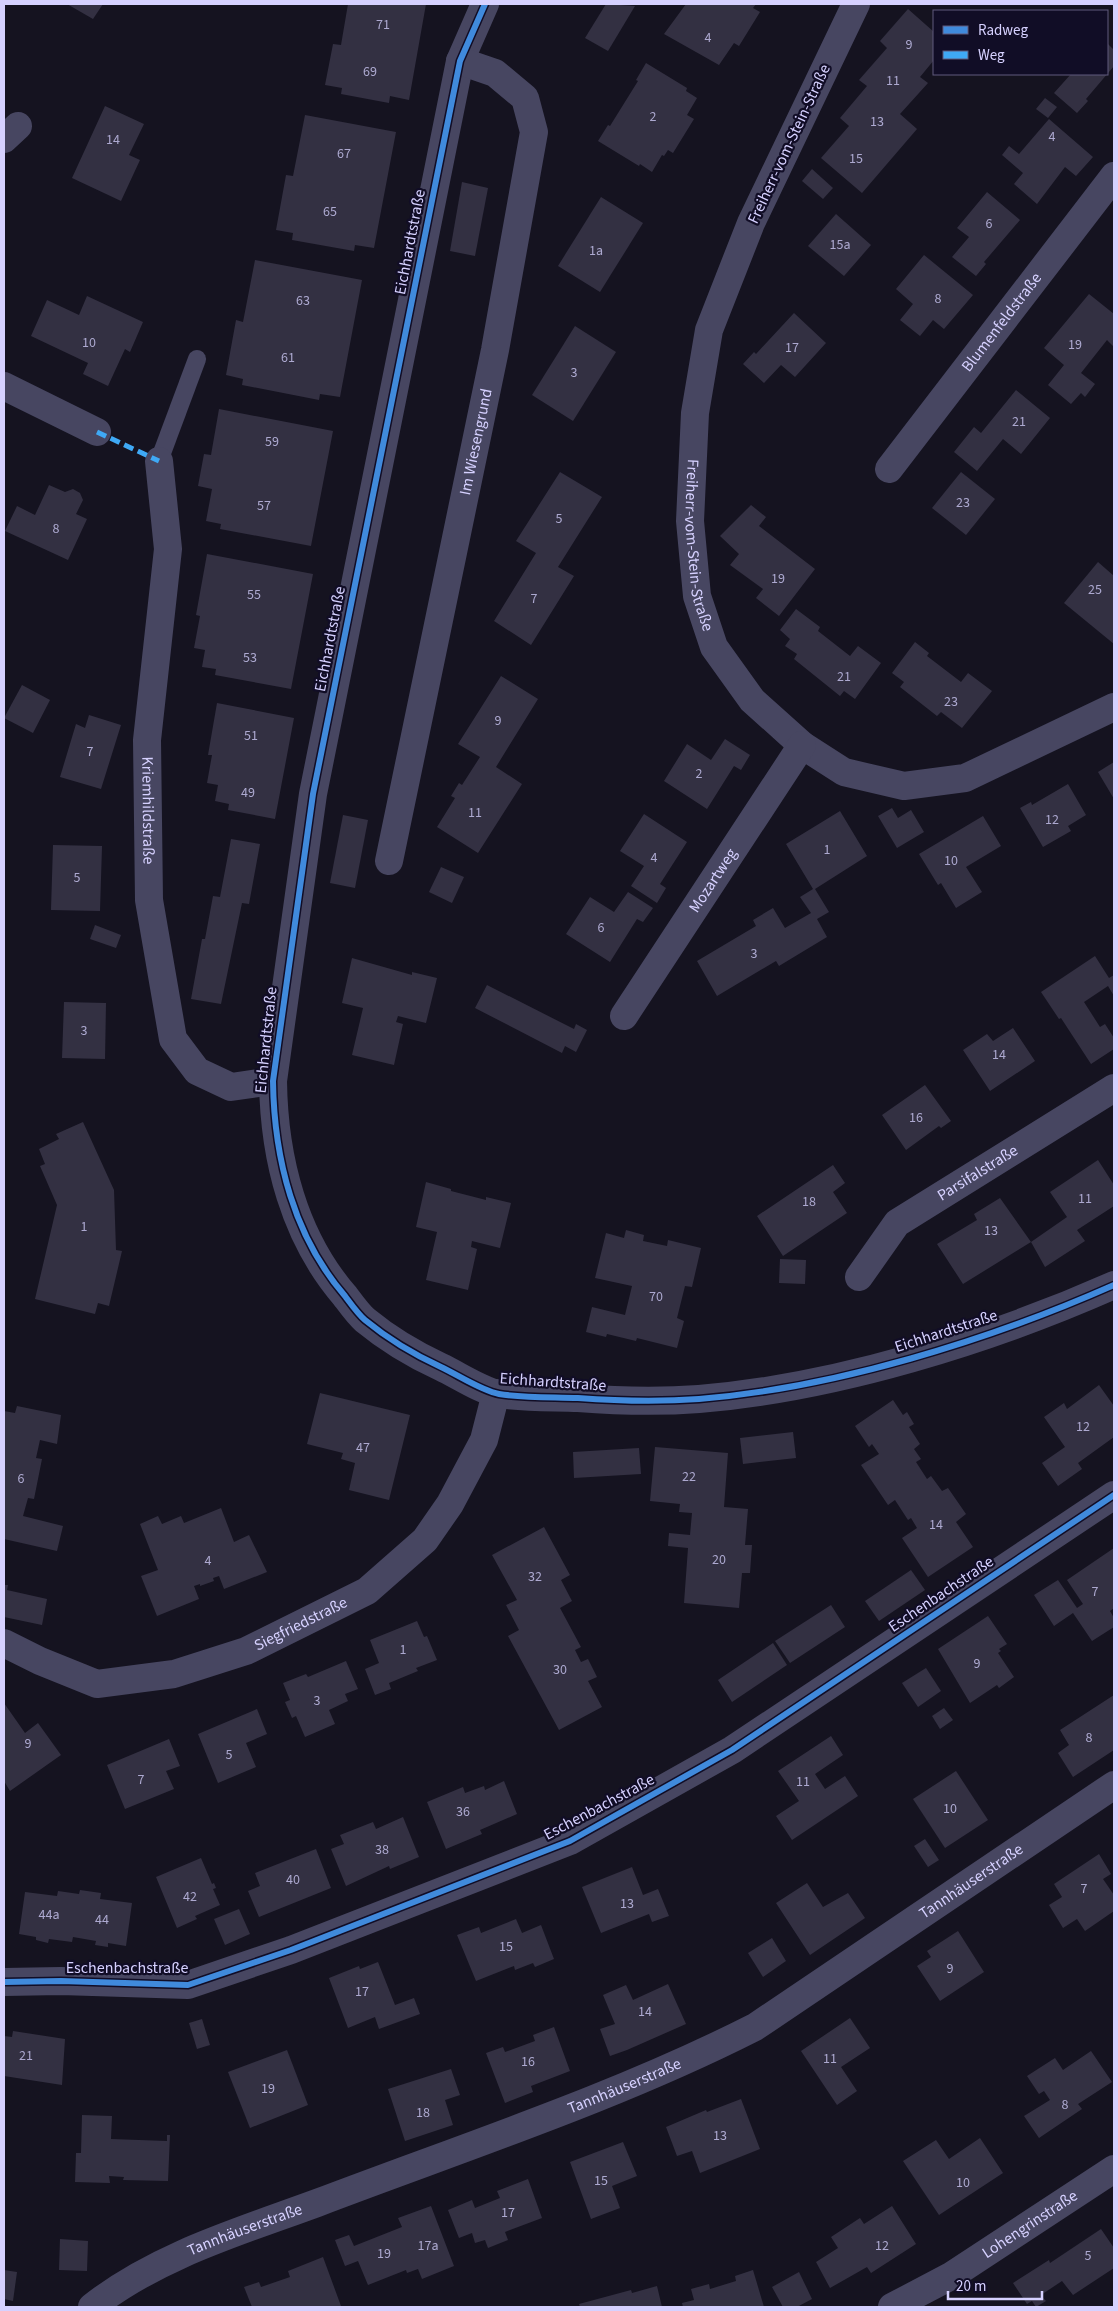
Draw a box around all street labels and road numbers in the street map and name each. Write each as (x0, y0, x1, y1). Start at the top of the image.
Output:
street label: Freiherr-vom-Stein-Straße (742, 61, 836, 227)
street label: Eichhardtstraße (389, 187, 431, 297)
street label: Blumenfeldstraße (956, 268, 1047, 377)
street label: Im Wiesengrund (454, 387, 498, 497)
street label: Freiherr-vom-Stein-Straße (679, 458, 719, 634)
street label: Eichhardtstraße (309, 584, 351, 694)
street label: Kriemhildstraße (136, 756, 160, 865)
street label: Mozartweg (684, 844, 742, 917)
street label: Eichhardtstraße (249, 986, 283, 1094)
street label: Parsifalstraße (933, 1139, 1022, 1206)
street label: Eichhardtstraße (892, 1304, 1000, 1358)
street label: Eichhardtstraße (499, 1367, 607, 1397)
street label: Eschenbachstraße (884, 1551, 998, 1637)
street label: Siegfriedstraße (250, 1591, 351, 1656)
street label: Eschenbachstraße (540, 1768, 658, 1846)
street label: Tannhäuserstraße (915, 1838, 1027, 1924)
street label: Eschenbachstraße (66, 1957, 188, 1979)
street label: Tannhäuserstraße (565, 2053, 685, 2119)
street label: Lohengrinstraße (978, 2185, 1082, 2264)
street label: Tannhäuserstraße (184, 2198, 305, 2261)

